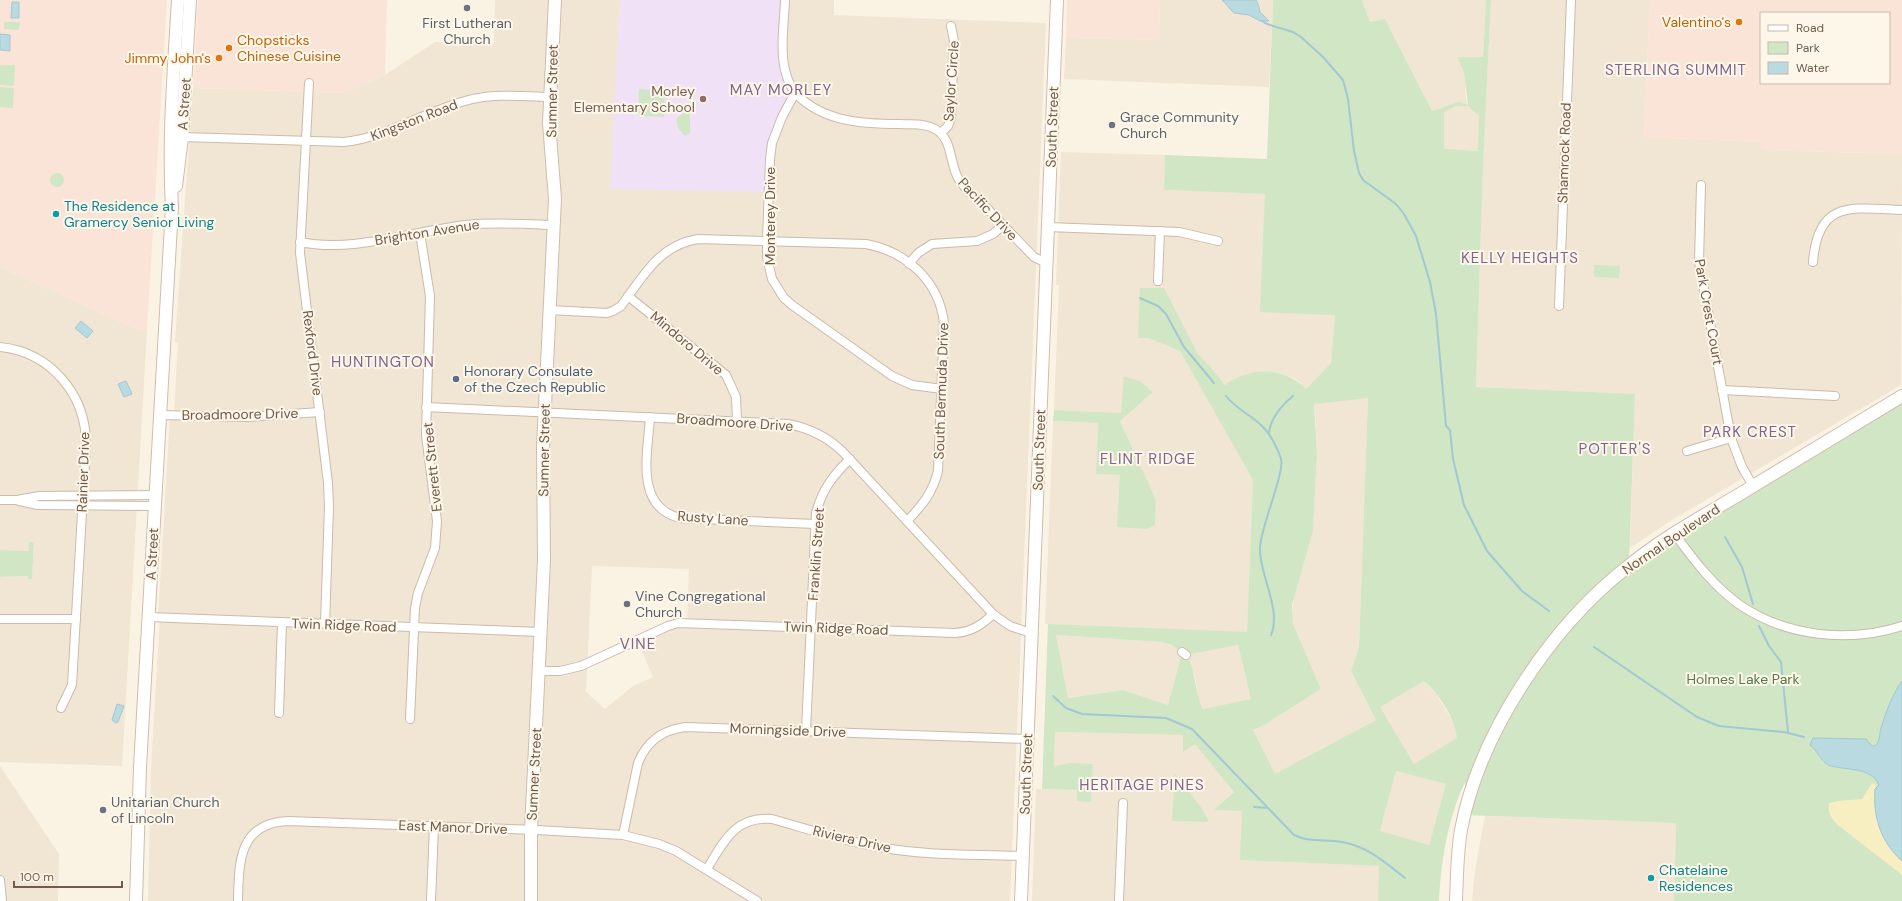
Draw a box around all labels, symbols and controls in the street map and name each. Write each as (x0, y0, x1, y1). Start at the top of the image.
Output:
marker: First Lutheran Church (462, 3, 472, 13)
legend (1760, 12, 1890, 84)
place label: Valentino's (1662, 13, 1731, 31)
place label: First Lutheran Church (422, 14, 512, 48)
marker: Valentino's (1734, 17, 1744, 27)
text: Road (1796, 20, 1824, 36)
place label: Chopsticks Chinese Cuisine (237, 31, 341, 65)
street label: Saylor Circle (939, 40, 963, 122)
text: Park (1796, 40, 1820, 56)
marker: Chopsticks Chinese Cuisine (224, 43, 234, 53)
street label: Sumner Street (542, 44, 562, 138)
place label: Jimmy John's (124, 49, 211, 67)
marker: Jimmy John's (214, 53, 224, 63)
district label: STERLING SUMMIT (1605, 60, 1747, 80)
text: Water (1796, 60, 1830, 76)
street label: A Street (173, 77, 195, 131)
district label: MAY MORLEY (730, 80, 832, 100)
place label: Morley Elementary School (574, 82, 695, 116)
street label: South Street (1042, 86, 1062, 168)
marker: Morley Elementary School (698, 94, 708, 104)
street label: Kingston Road (368, 95, 460, 145)
street label: Shamrock Road (1553, 102, 1575, 204)
place label: Grace Community Church (1120, 108, 1239, 142)
marker: Grace Community Church (1107, 120, 1117, 130)
street label: Monterey Drive (761, 167, 779, 265)
street label: Pacific Drive (954, 174, 1022, 244)
place label: The Residence at Gramercy Senior Living (64, 197, 214, 231)
marker: The Residence at Gramercy Senior Living (51, 209, 61, 219)
street label: Brighton Avenue (373, 215, 481, 249)
district label: KELLY HEIGHTS (1461, 248, 1579, 268)
street label: Park Crest Court (1691, 258, 1727, 366)
street label: Mindoro Drive (647, 307, 727, 379)
street label: Rexford Drive (299, 309, 327, 397)
street label: South Bermuda Drive (930, 322, 952, 460)
district label: HUNTINGTON (331, 352, 435, 372)
place label: Honorary Consulate of the Czech Republic (464, 362, 606, 396)
marker: Honorary Consulate of the Czech Republic (451, 374, 461, 384)
street label: Sumner Street (534, 403, 554, 497)
street label: Broadmoore Drive (181, 404, 299, 424)
street label: Broadmoore Drive (676, 409, 794, 435)
street label: South Street (1029, 409, 1049, 491)
street label: Everett Street (418, 421, 446, 513)
district label: PARK CREST (1703, 422, 1797, 442)
street label: Rainier Drive (73, 431, 93, 513)
district label: POTTER'S (1578, 439, 1652, 459)
district label: FLINT RIDGE (1100, 449, 1196, 469)
street label: Normal Boulevard (1619, 500, 1723, 578)
street label: Rusty Lane (677, 507, 749, 529)
street label: Franklin Street (804, 507, 828, 601)
street label: A Street (142, 527, 162, 581)
place label: Vine Congregational Church (635, 587, 766, 621)
marker: Vine Congregational Church (622, 599, 632, 609)
street label: Twin Ridge Road (291, 614, 397, 636)
street label: Twin Ridge Road (783, 617, 889, 639)
district label: VINE (620, 634, 656, 654)
park label: Holmes Lake Park (1686, 670, 1800, 688)
street label: Morningside Drive (729, 719, 847, 741)
street label: Sumner Street (523, 727, 545, 821)
street label: South Street (1016, 733, 1036, 815)
district label: HERITAGE PINES (1079, 775, 1205, 795)
place label: Unitarian Church of Lincoln (111, 793, 220, 827)
marker: Unitarian Church of Lincoln (98, 805, 108, 815)
street label: East Manor Drive (398, 816, 508, 838)
street label: Riviera Drive (811, 821, 893, 857)
place label: Chatelaine Residences (1659, 861, 1733, 895)
scale bar (14, 863, 122, 889)
text: 100 m (20, 869, 54, 885)
marker: Chatelaine Residences (1646, 873, 1656, 883)

